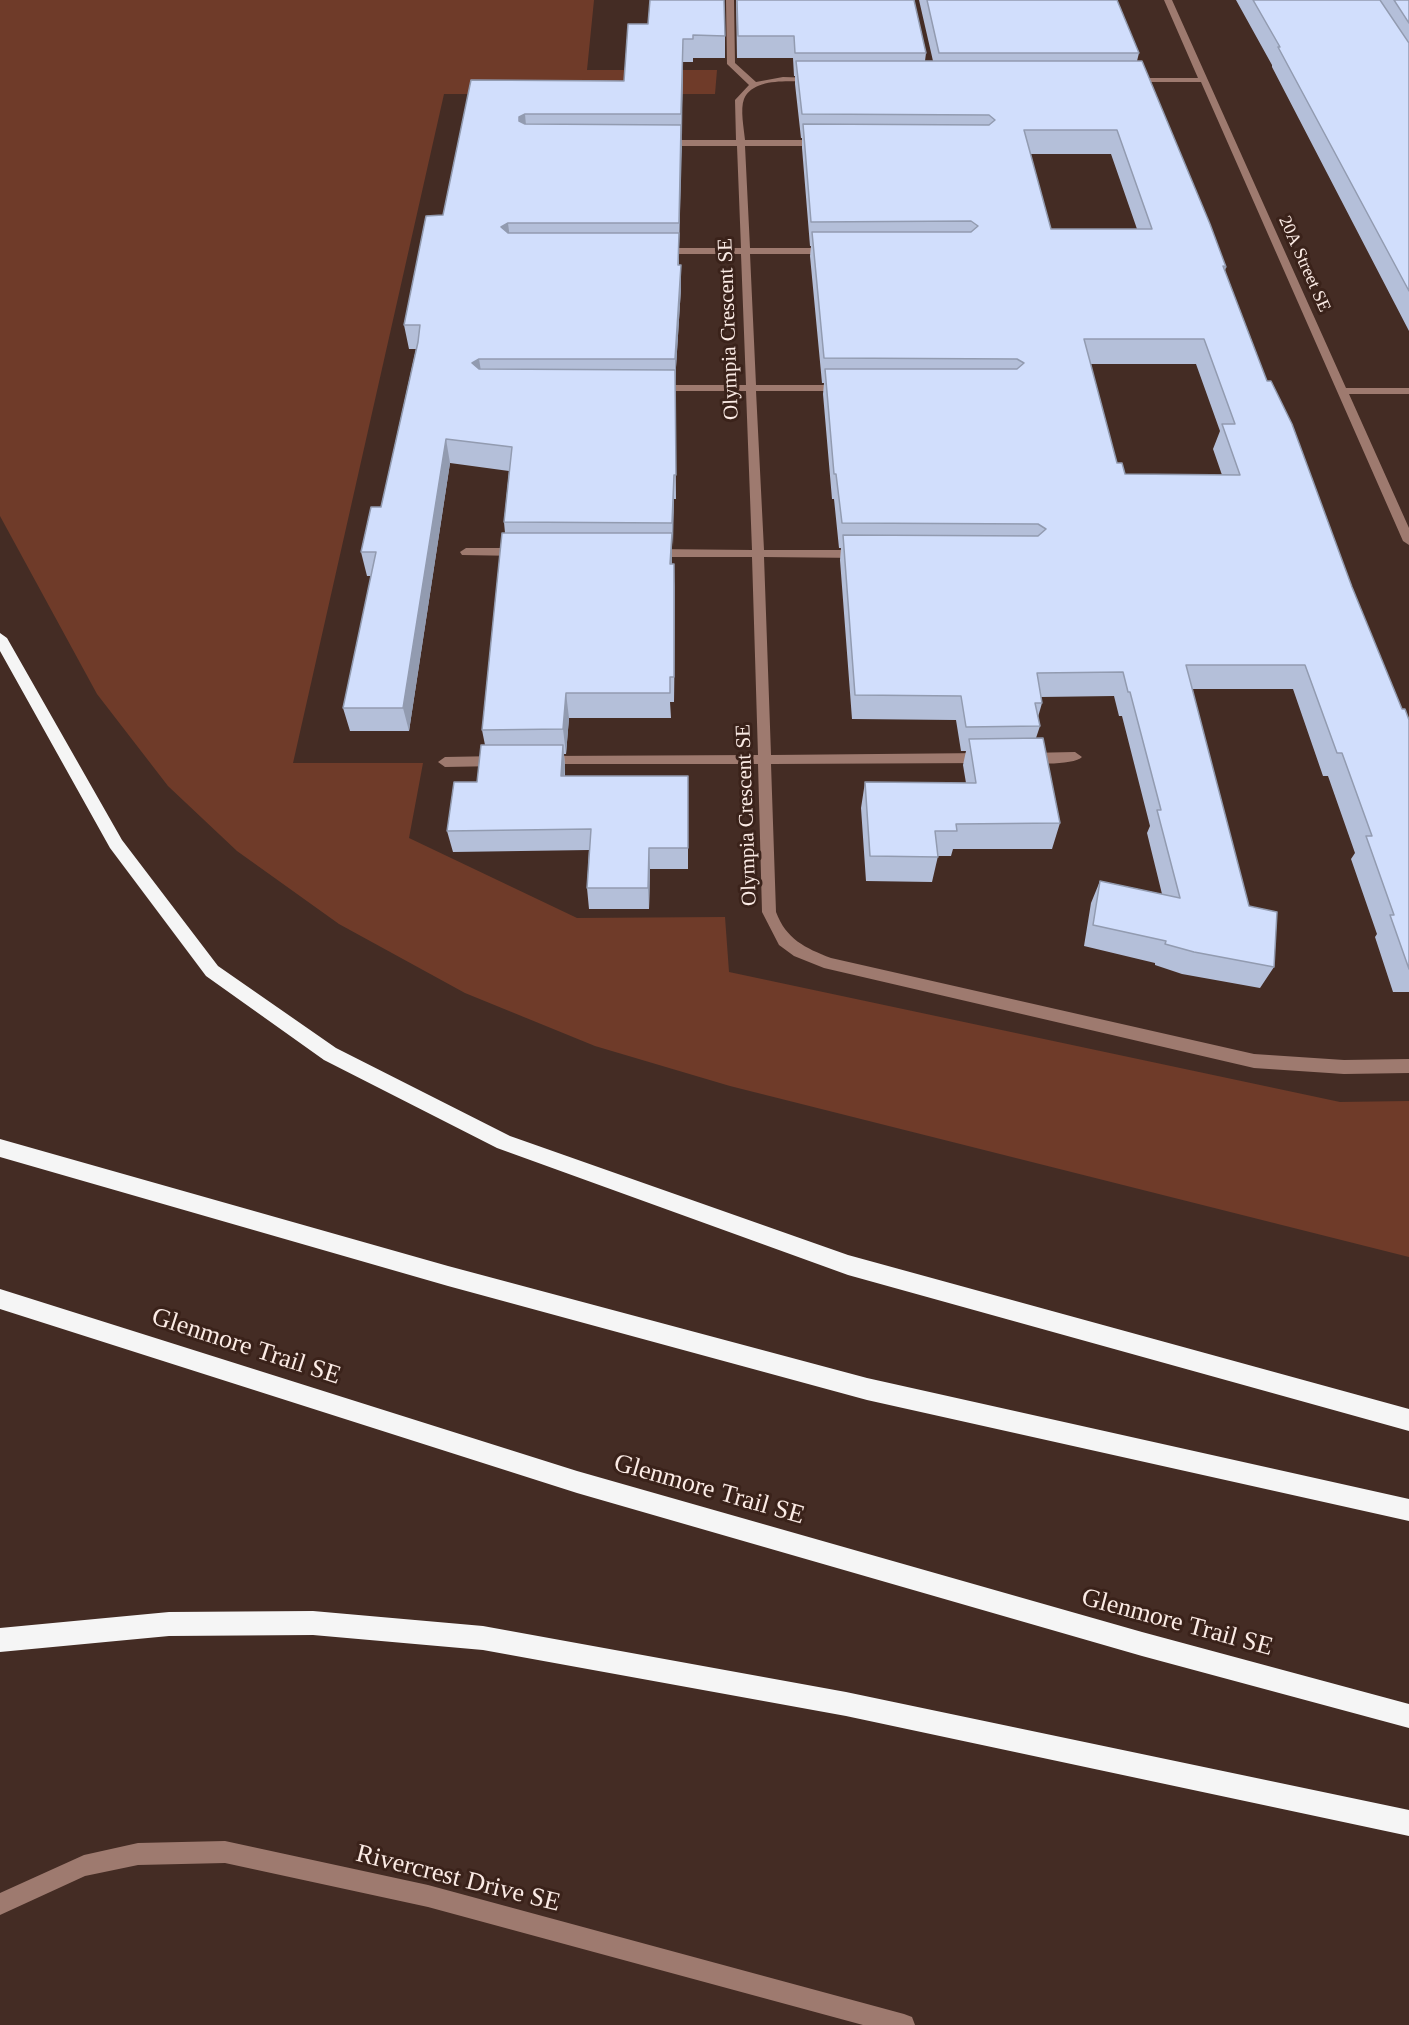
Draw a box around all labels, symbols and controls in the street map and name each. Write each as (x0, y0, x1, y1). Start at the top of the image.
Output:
street label: 20A Street SE (1273, 213, 1335, 315)
street label: Olympia Crescent SE (713, 238, 745, 420)
street label: Olympia Crescent SE (731, 724, 763, 906)
street label: Glenmore Trail SE (148, 1302, 344, 1392)
street label: Glenmore Trail SE (610, 1448, 808, 1532)
street label: Glenmore Trail SE (1078, 1582, 1276, 1664)
street label: Rivercrest Drive SE (353, 1839, 563, 1919)

